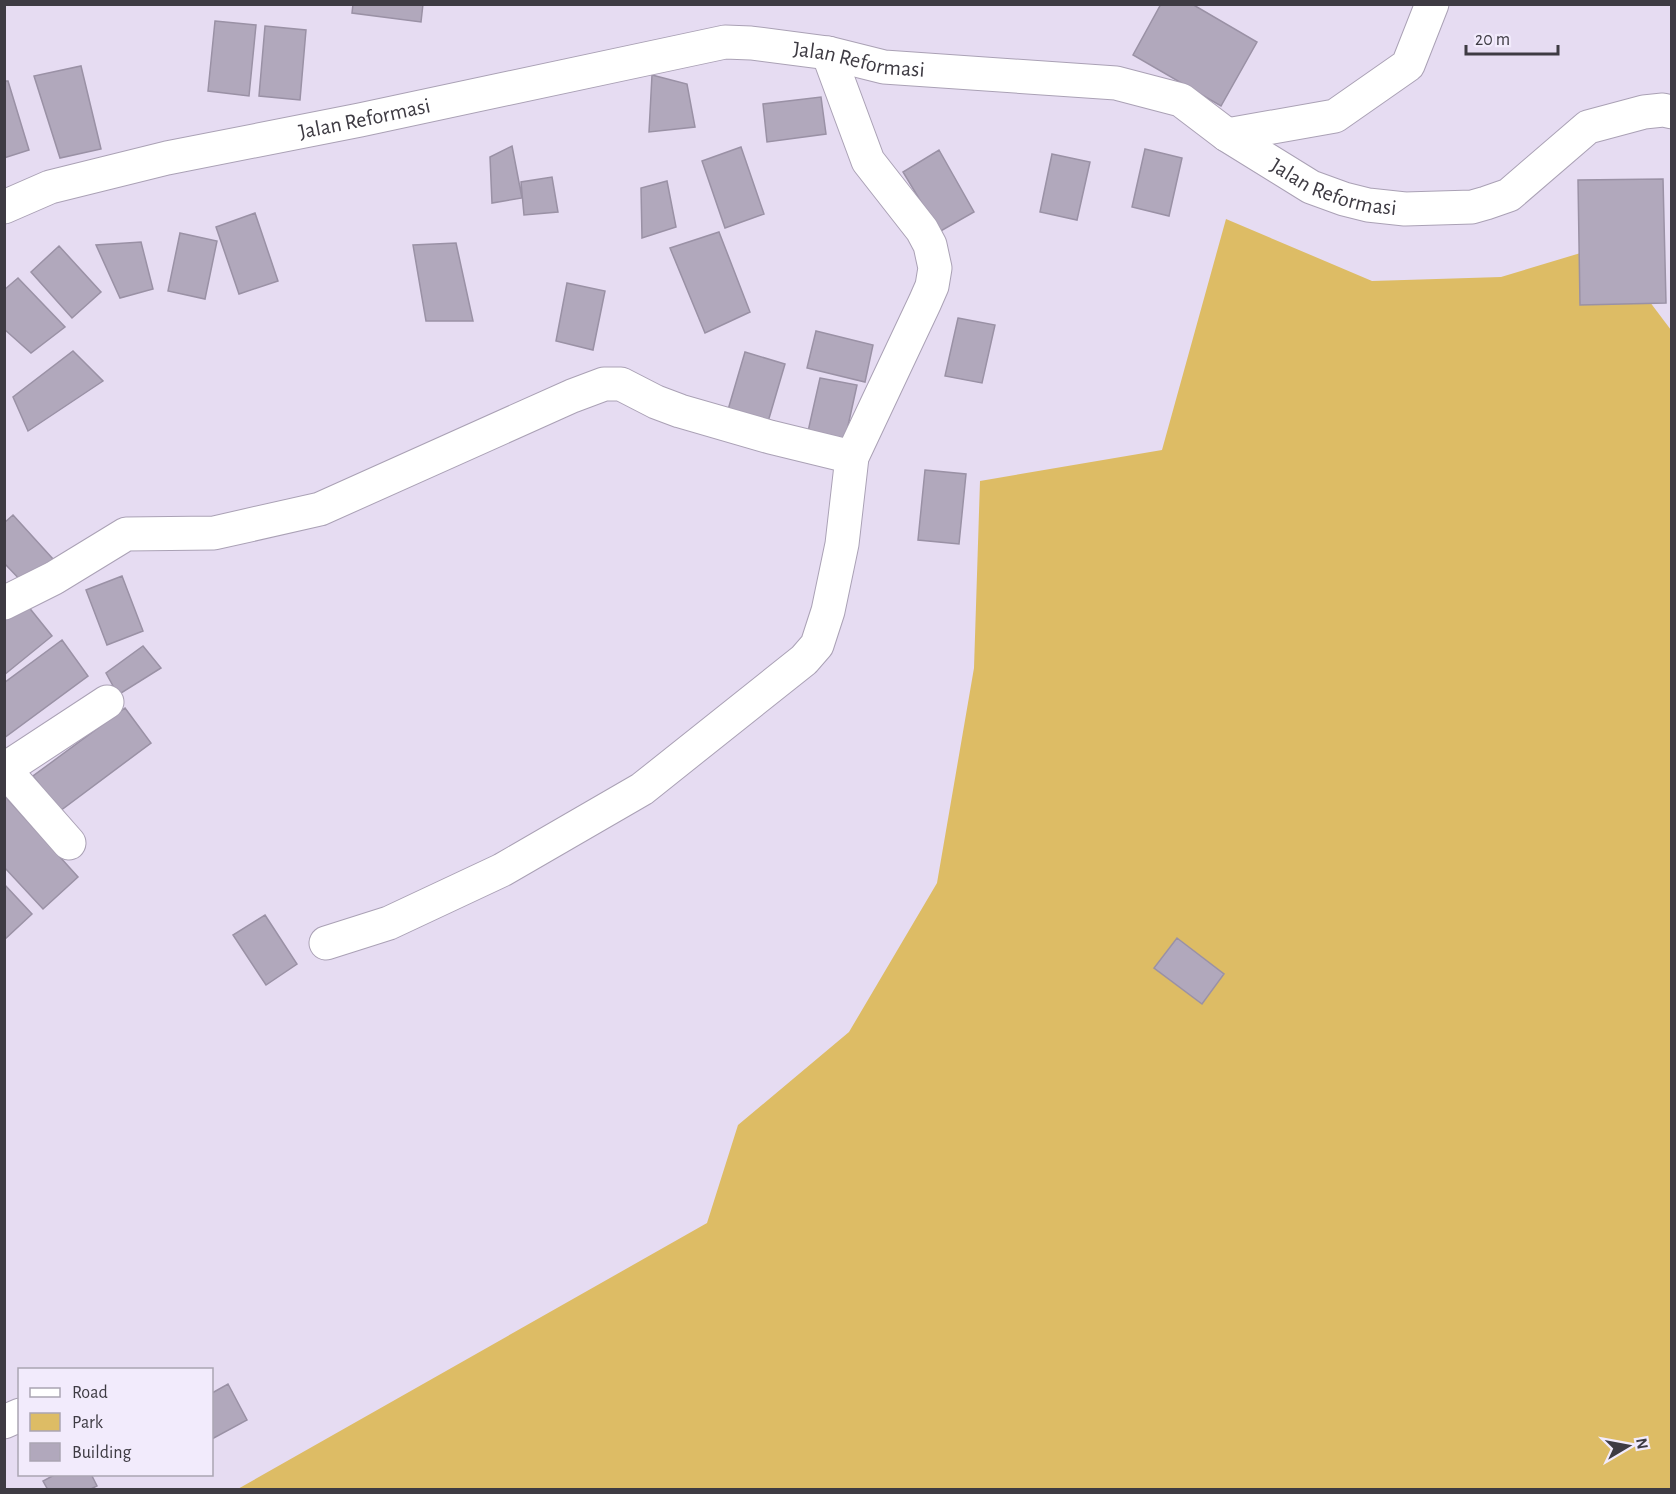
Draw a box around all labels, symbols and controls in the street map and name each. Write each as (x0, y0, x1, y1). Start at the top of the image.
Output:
scale bar (1466, 18, 1558, 56)
text: 20 m (1475, 31, 1510, 49)
street label: Jalan Reformasi (792, 38, 926, 81)
street label: Jalan Reformasi (297, 94, 432, 143)
street label: Jalan Reformasi (1267, 154, 1398, 219)
legend (18, 1368, 213, 1476)
text: Road (72, 1384, 108, 1402)
text: Park (72, 1414, 104, 1432)
north arrow (1598, 1416, 1658, 1476)
text: N (1633, 1437, 1651, 1450)
text: Building (72, 1444, 132, 1462)

